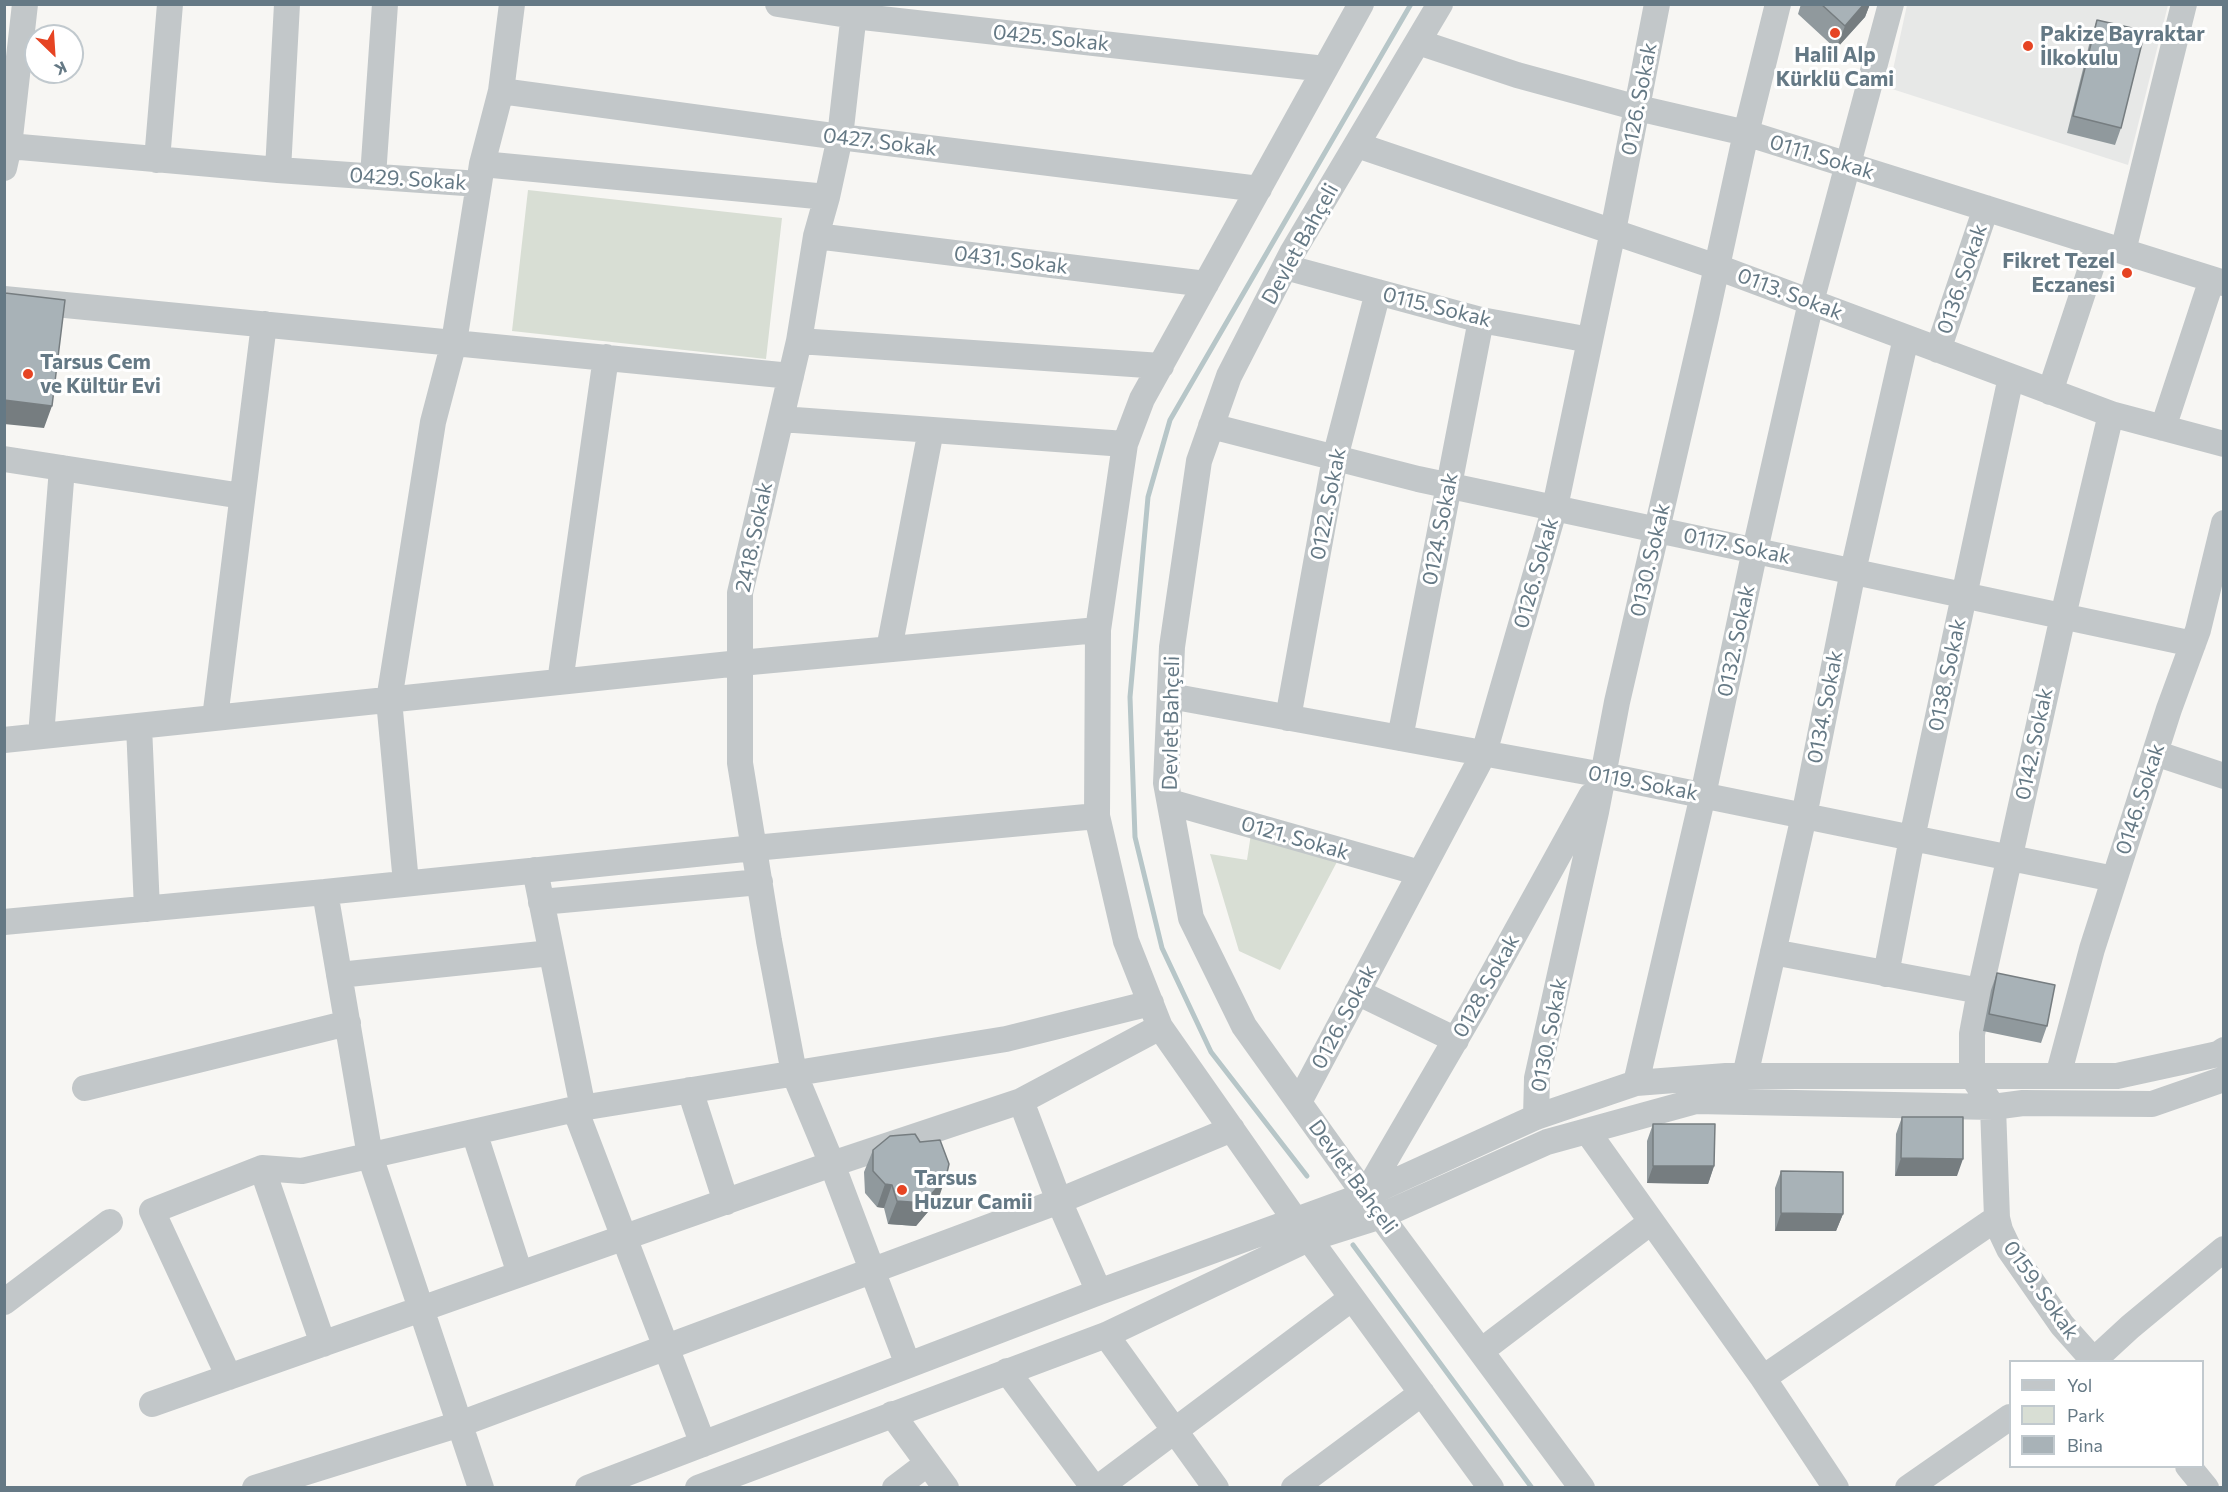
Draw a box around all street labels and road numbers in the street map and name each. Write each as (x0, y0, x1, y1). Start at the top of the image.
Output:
street label: 0425. Sokak (992, 19, 1110, 57)
street label: 0126. Sokak (1616, 41, 1662, 157)
street label: 0427. Sokak (821, 122, 939, 162)
street label: 0111. Sokak (1767, 129, 1877, 185)
street label: 0429. Sokak (348, 162, 468, 196)
street label: Devlet Bahçeli (1256, 179, 1344, 309)
street label: 0136. Sokak (1931, 221, 1993, 337)
street label: 0431. Sokak (952, 240, 1070, 280)
street label: 0113. Sokak (1734, 262, 1846, 326)
street label: 0115. Sokak (1380, 281, 1494, 333)
street label: 0122. Sokak (1305, 446, 1351, 562)
street label: 0124. Sokak (1417, 471, 1463, 587)
street label: 2418. Sokak (730, 480, 778, 594)
street label: 0130. Sokak (1625, 501, 1675, 619)
street label: 0126. Sokak (1508, 515, 1564, 631)
street label: 0117. Sokak (1681, 522, 1793, 570)
street label: 0132. Sokak (1712, 583, 1760, 699)
street label: 0138. Sokak (1923, 616, 1971, 734)
street label: 0134. Sokak (1802, 648, 1848, 766)
street label: Devlet Bahçeli (1157, 655, 1185, 791)
street label: 0142. Sokak (2010, 686, 2058, 802)
street label: 0146. Sokak (2110, 740, 2170, 858)
street label: 0119. Sokak (1586, 760, 1700, 806)
street label: 0121. Sokak (1238, 811, 1352, 865)
street label: 0128. Sokak (1447, 930, 1525, 1042)
street label: 0126. Sokak (1306, 961, 1382, 1073)
street label: 0130. Sokak (1526, 976, 1572, 1094)
street label: Devlet Bahçeli (1303, 1115, 1403, 1239)
street label: 0159. Sokak (1998, 1236, 2084, 1344)

